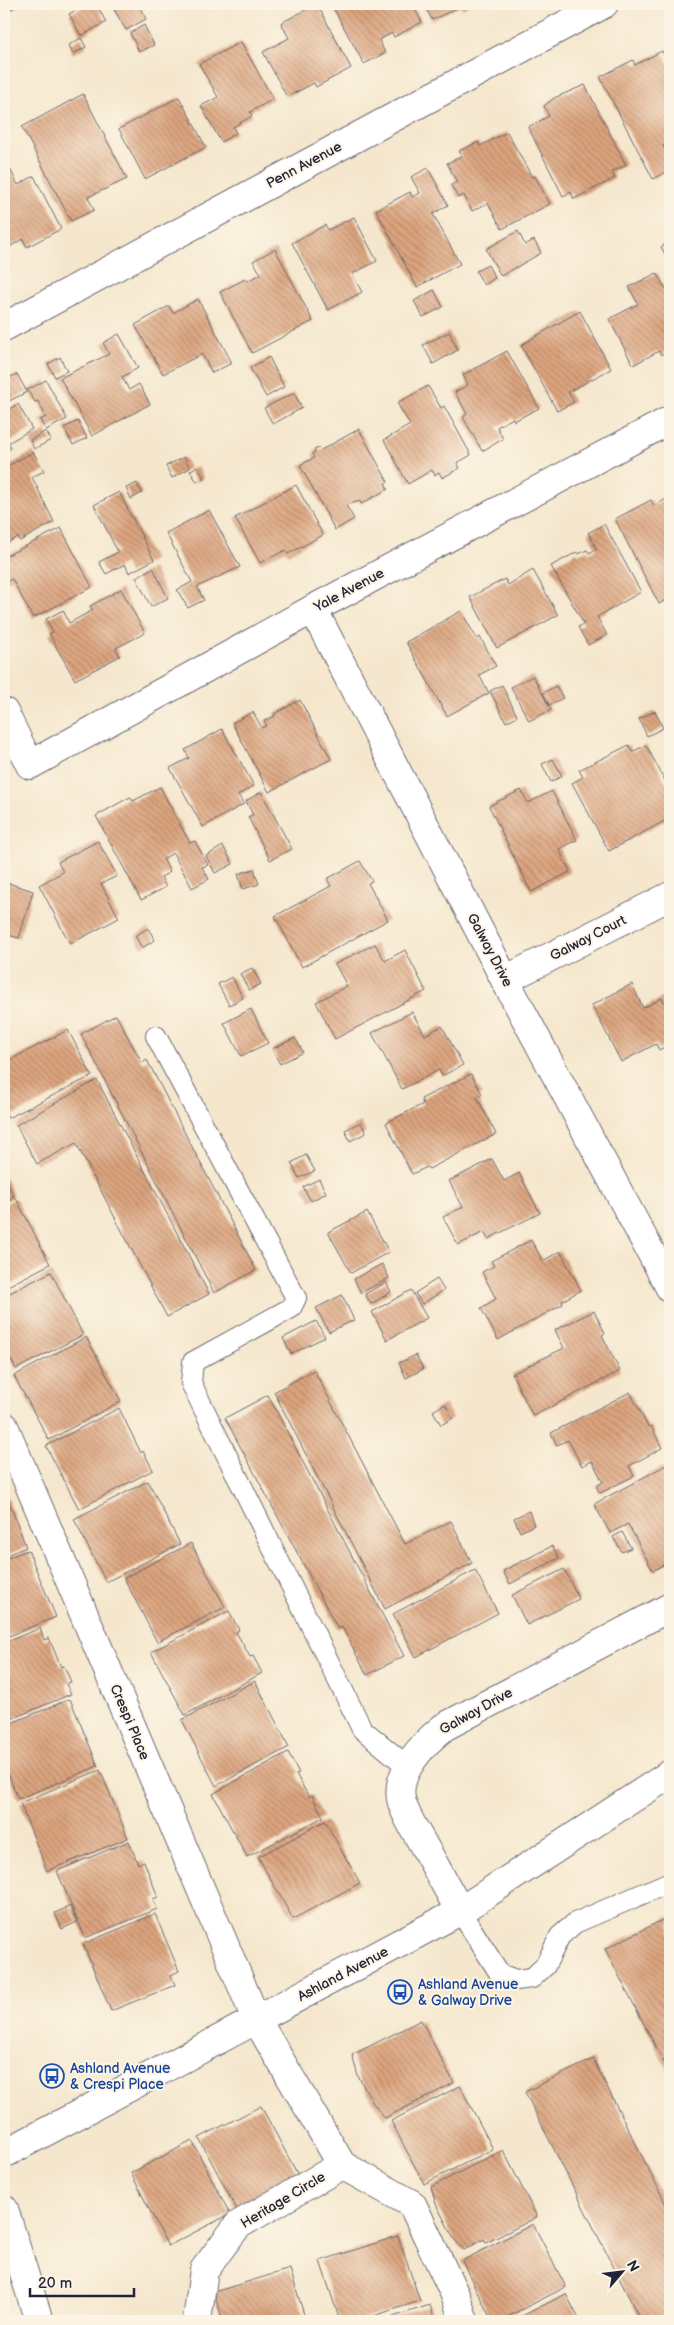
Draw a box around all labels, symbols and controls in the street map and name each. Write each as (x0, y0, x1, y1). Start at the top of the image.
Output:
street label: Penn Avenue (263, 138, 345, 192)
street label: Yale Avenue (310, 564, 387, 616)
street label: Galway Drive (464, 910, 516, 990)
street label: Galway Court (547, 911, 629, 964)
street label: Crespi Place (106, 1682, 154, 1762)
street label: Galway Drive (437, 1684, 515, 1738)
street label: Ashland Avenue (295, 1943, 391, 2005)
place label: Ashland Avenue & Galway Drive (418, 1976, 518, 2009)
bus stop icon: Ashland Avenue & Galway Drive (387, 1979, 413, 2005)
place label: Ashland Avenue & Crespi Place (70, 2060, 170, 2093)
bus stop icon: Ashland Avenue & Crespi Place (39, 2063, 65, 2089)
street label: Heritage Circle (238, 2168, 328, 2232)
north arrow (596, 2248, 646, 2298)
text: N (623, 2257, 643, 2275)
scale bar (30, 2265, 134, 2297)
text: 20 m (38, 2274, 72, 2293)

